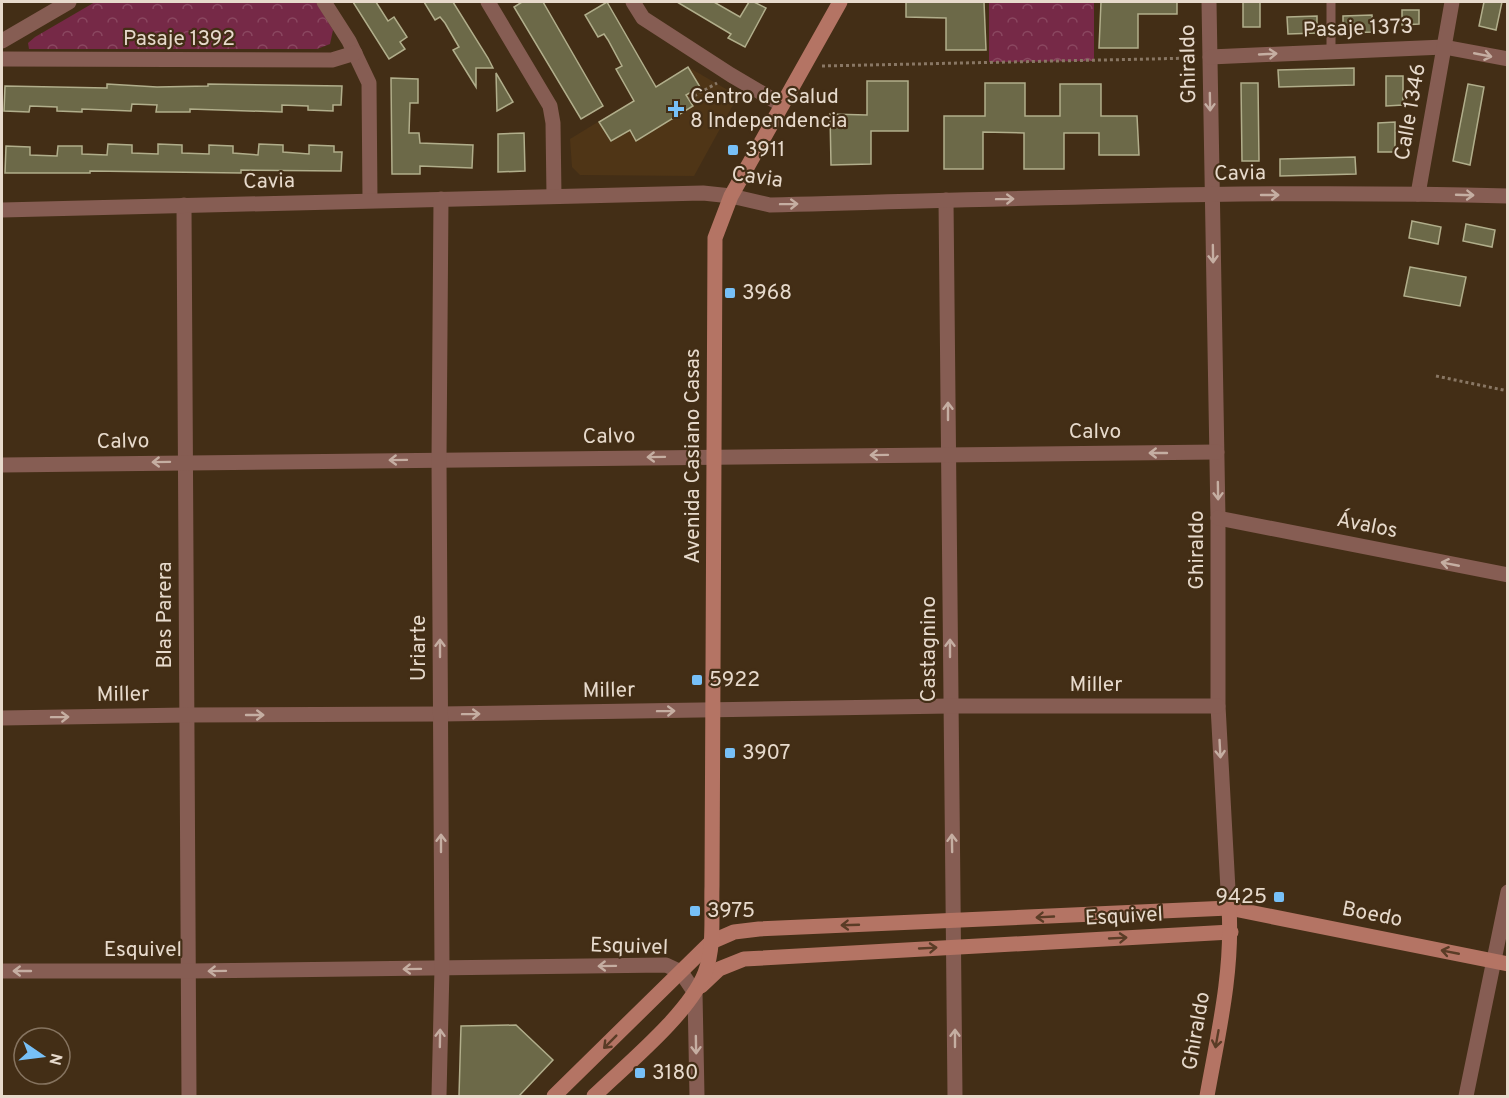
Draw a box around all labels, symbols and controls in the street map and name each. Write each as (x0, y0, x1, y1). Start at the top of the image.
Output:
street label: Pasaje 1373 (1302, 14, 1414, 44)
street label: Ghiraldo (1175, 24, 1203, 104)
street label: Pasaje 1392 (123, 26, 235, 53)
one-way arrow (1258, 49, 1278, 60)
one-way arrow (1473, 50, 1493, 61)
street label: Calle 1346 (1389, 61, 1433, 163)
place label: Centro de Salud 8 Independencia (690, 84, 847, 135)
one-way arrow (1204, 91, 1216, 111)
marker: Centro de Salud 8 Independencia (667, 100, 685, 118)
place label: 3911 (745, 137, 785, 164)
marker: 3911 (726, 143, 740, 157)
street label: Cavia (1214, 160, 1266, 188)
street label: Cavia (730, 161, 784, 195)
street label: Cavia (243, 168, 295, 196)
one-way arrow (1259, 189, 1279, 201)
one-way arrow (1454, 189, 1474, 201)
one-way arrow (994, 193, 1014, 205)
one-way arrow (778, 198, 798, 210)
one-way arrow (1207, 243, 1218, 263)
place label: 3968 (742, 280, 792, 307)
marker: 3968 (723, 286, 737, 300)
street label: Avenida Casiano Casas (680, 348, 707, 564)
one-way arrow (942, 402, 954, 422)
street label: Calvo (1069, 419, 1121, 446)
street label: Calvo (583, 423, 635, 451)
street label: Calvo (97, 428, 149, 456)
one-way arrow (1149, 447, 1169, 459)
one-way arrow (870, 449, 890, 461)
one-way arrow (646, 451, 666, 463)
one-way arrow (388, 454, 408, 466)
one-way arrow (151, 457, 171, 468)
one-way arrow (1212, 480, 1223, 500)
street label: Ávalos (1334, 506, 1400, 545)
street label: Ghiraldo (1184, 510, 1211, 590)
one-way arrow (1441, 558, 1460, 569)
street label: Blas Parera (152, 561, 179, 669)
street label: Castagnino (916, 596, 943, 702)
street label: Uriarte (406, 615, 433, 681)
one-way arrow (434, 639, 446, 659)
one-way arrow (944, 639, 956, 659)
place label: 5922 (709, 667, 760, 694)
street label: Miller (1070, 672, 1122, 699)
marker: 5922 (690, 673, 704, 687)
street label: Miller (582, 677, 636, 705)
street label: Miller (96, 681, 150, 709)
one-way arrow (655, 706, 675, 717)
one-way arrow (460, 708, 480, 720)
one-way arrow (244, 709, 264, 721)
one-way arrow (49, 711, 69, 723)
one-way arrow (1215, 738, 1226, 758)
place label: 3907 (742, 740, 790, 767)
marker: 3907 (723, 746, 737, 760)
one-way arrow (435, 834, 447, 854)
one-way arrow (946, 834, 958, 854)
place label: 9425 (1216, 884, 1267, 911)
marker: 9425 (1272, 890, 1286, 904)
street label: Boedo (1339, 896, 1405, 934)
place label: 3975 (707, 898, 755, 925)
street label: Esquivel (1084, 901, 1164, 933)
marker: 3975 (688, 904, 702, 918)
one-way arrow (1035, 912, 1055, 923)
one-way arrow (841, 920, 861, 931)
street label: Esquivel (589, 932, 669, 962)
one-way arrow (1107, 933, 1127, 944)
street label: Esquivel (104, 937, 182, 964)
one-way arrow (917, 943, 937, 954)
one-way arrow (1441, 946, 1460, 957)
one-way arrow (598, 960, 618, 972)
one-way arrow (403, 963, 423, 975)
one-way arrow (13, 965, 33, 977)
one-way arrow (208, 965, 228, 977)
street label: Ghiraldo (1177, 990, 1217, 1072)
north arrow (12, 1026, 72, 1086)
one-way arrow (434, 1029, 446, 1049)
one-way arrow (949, 1029, 961, 1049)
one-way arrow (1211, 1029, 1222, 1049)
one-way arrow (690, 1034, 702, 1054)
one-way arrow (602, 1035, 617, 1050)
text: N (44, 1051, 66, 1067)
place label: 3180 (652, 1060, 699, 1087)
marker: 3180 (633, 1066, 647, 1080)

